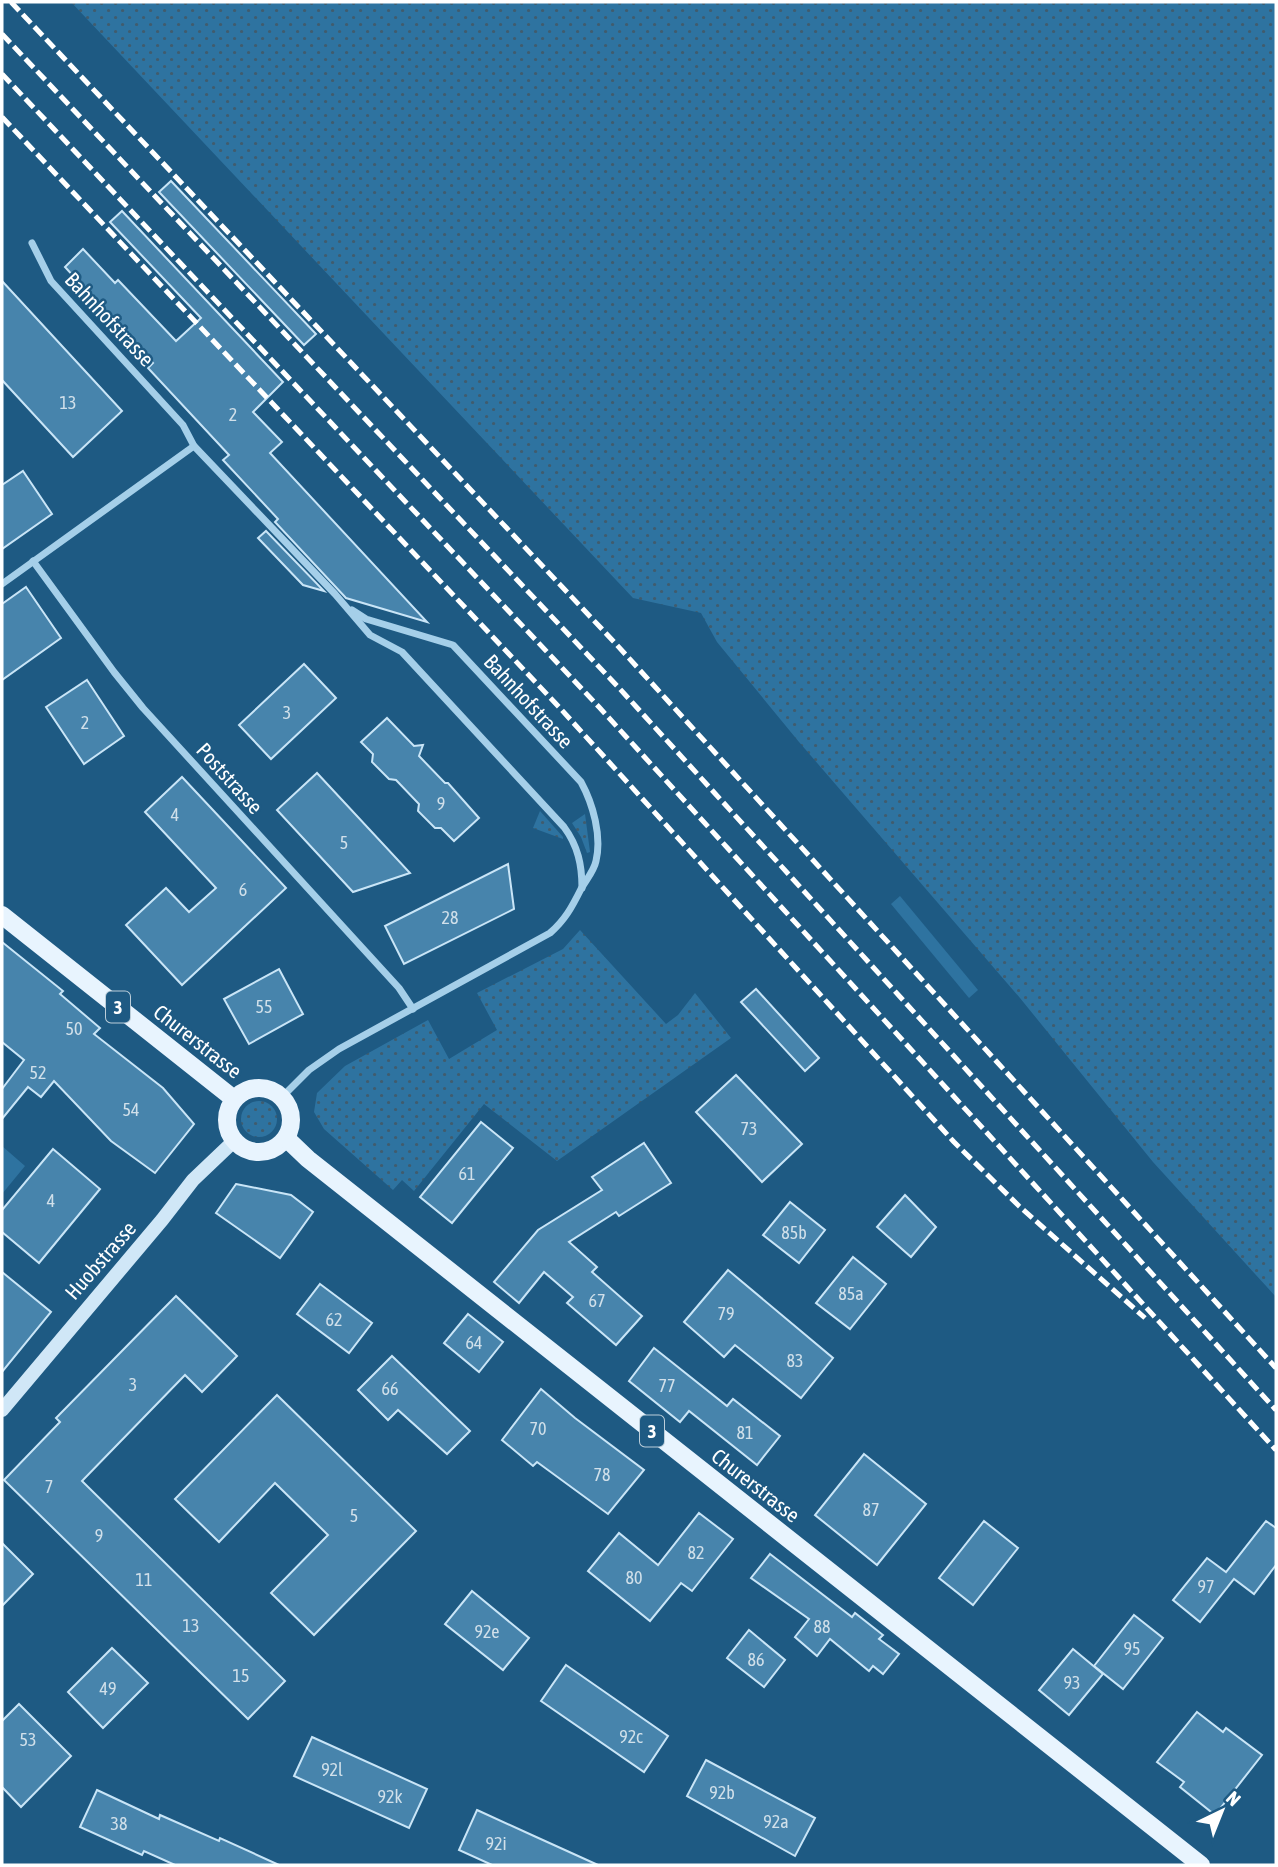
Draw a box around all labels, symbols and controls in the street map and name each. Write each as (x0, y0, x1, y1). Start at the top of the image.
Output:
street label: Bahnhofstrasse (61, 267, 159, 371)
house number: 13 (60, 392, 76, 413)
house number: 2 (229, 404, 237, 425)
street label: Bahnhofstrasse (480, 649, 578, 753)
house number: 3 (283, 702, 291, 723)
house number: 2 (81, 712, 89, 733)
street label: Poststrasse (192, 738, 268, 818)
house number: 9 (437, 793, 445, 814)
house number: 4 (171, 804, 179, 825)
house number: 5 (340, 832, 348, 853)
house number: 6 (239, 879, 247, 900)
house number: 28 (442, 907, 458, 928)
road number: 3 (106, 992, 130, 1023)
house number: 55 (256, 996, 272, 1017)
street label: Churerstrasse (149, 999, 247, 1083)
house number: 50 (66, 1018, 82, 1039)
house number: 52 (30, 1062, 46, 1083)
house number: 54 (123, 1099, 139, 1120)
house number: 73 (741, 1118, 757, 1139)
house number: 61 (459, 1163, 475, 1184)
house number: 4 (47, 1190, 55, 1211)
street label: Huobstrasse (60, 1216, 140, 1304)
house number: 85b (781, 1222, 807, 1243)
house number: 85a (838, 1283, 864, 1304)
house number: 67 (589, 1290, 605, 1311)
house number: 79 (718, 1303, 734, 1324)
house number: 62 (326, 1309, 342, 1330)
house number: 64 (466, 1332, 482, 1353)
house number: 83 (787, 1350, 803, 1371)
house number: 3 (129, 1374, 137, 1395)
house number: 77 (659, 1375, 675, 1396)
house number: 66 (382, 1378, 398, 1399)
road number: 3 (640, 1415, 664, 1446)
house number: 70 (530, 1418, 546, 1439)
house number: 81 (737, 1422, 753, 1443)
street label: Churerstrasse (707, 1443, 805, 1527)
house number: 78 (594, 1464, 610, 1485)
house number: 7 (45, 1476, 53, 1497)
house number: 87 (863, 1499, 879, 1520)
house number: 5 (350, 1505, 358, 1526)
house number: 9 (95, 1525, 103, 1546)
house number: 82 (688, 1542, 704, 1563)
house number: 80 (626, 1567, 642, 1588)
house number: 11 (136, 1569, 152, 1590)
house number: 97 (1198, 1576, 1214, 1597)
house number: 13 (183, 1615, 199, 1636)
house number: 88 (814, 1616, 830, 1637)
house number: 92e (474, 1621, 500, 1642)
house number: 95 (1124, 1638, 1140, 1659)
house number: 86 (748, 1649, 764, 1670)
house number: 15 (233, 1665, 249, 1686)
house number: 93 (1064, 1672, 1080, 1693)
house number: 49 (100, 1678, 116, 1699)
house number: 92c (619, 1726, 643, 1747)
house number: 53 (20, 1729, 36, 1750)
house number: 92l (321, 1759, 343, 1780)
north arrow (1187, 1776, 1257, 1846)
house number: 92b (709, 1782, 735, 1803)
house number: 92k (378, 1786, 402, 1807)
text: N (1222, 1787, 1245, 1810)
house number: 92a (763, 1811, 789, 1832)
house number: 38 (111, 1813, 127, 1834)
house number: 92i (485, 1833, 507, 1854)

